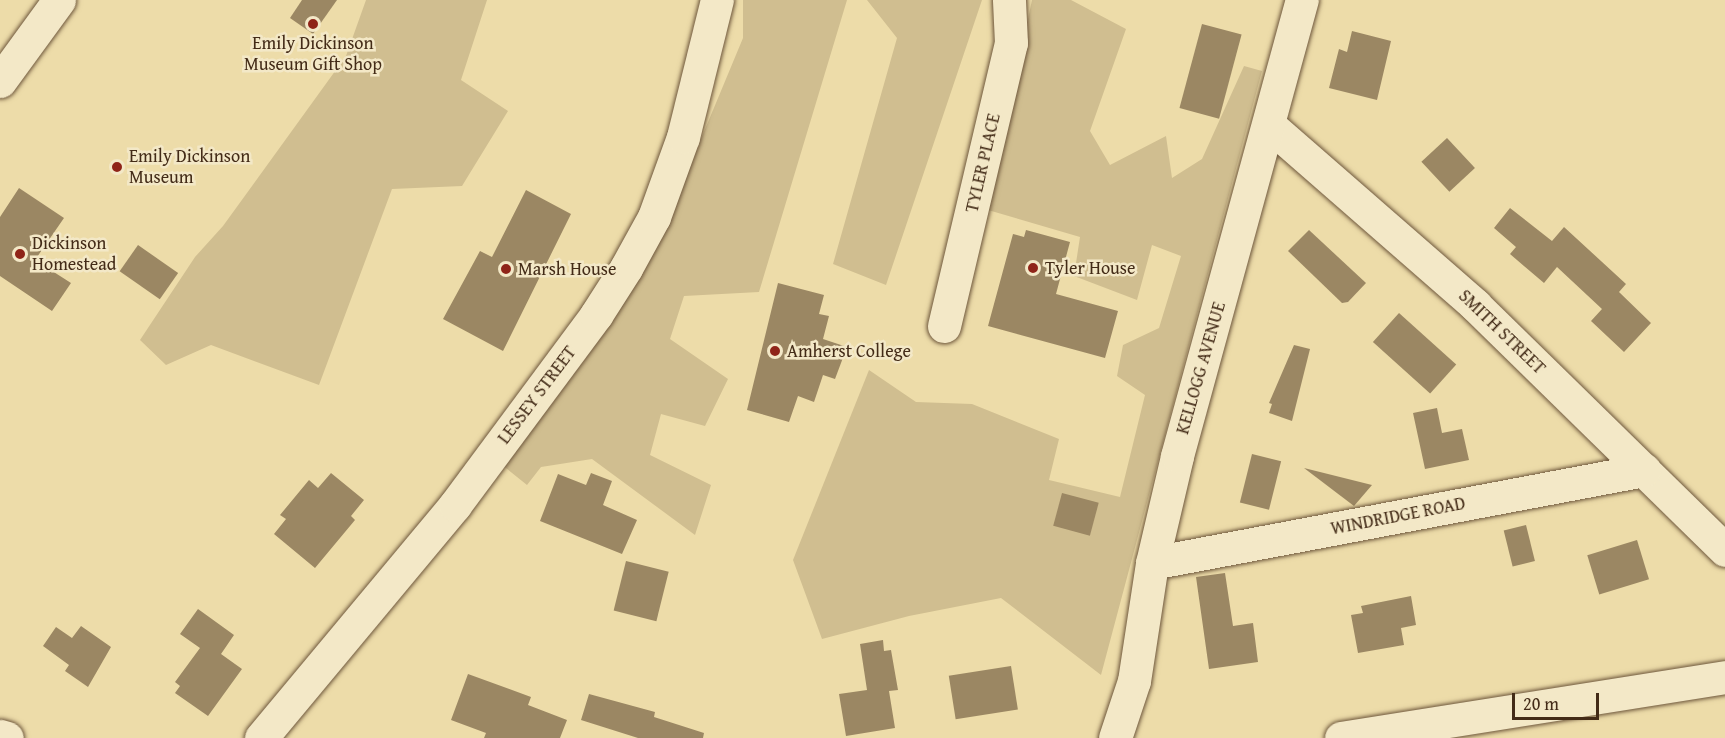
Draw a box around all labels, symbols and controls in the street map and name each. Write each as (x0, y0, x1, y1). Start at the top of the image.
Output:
marker: Emily Dickinson Museum Gift Shop (306, 17, 320, 31)
place label: Emily Dickinson Museum Gift Shop (244, 33, 382, 76)
street label: TYLER PLACE (961, 111, 1005, 215)
place label: Emily Dickinson Museum (129, 146, 250, 188)
marker: Emily Dickinson Museum (110, 160, 124, 174)
place label: Dickinson Homestead (32, 233, 116, 276)
marker: Dickinson Homestead (13, 247, 27, 261)
place label: Tyler House (1045, 257, 1135, 279)
place label: Marsh House (518, 258, 616, 280)
marker: Tyler House (1026, 261, 1040, 275)
marker: Marsh House (499, 262, 513, 276)
street label: SMITH STREET (1454, 285, 1550, 379)
street label: KELLOGG AVENUE (1172, 299, 1230, 437)
place label: Amherst College (787, 340, 911, 362)
street label: LESSEY STREET (493, 342, 581, 448)
marker: Amherst College (768, 344, 782, 358)
street label: WINDRIDGE ROAD (1329, 492, 1467, 540)
scale bar (1515, 681, 1602, 719)
text: 20 m (1523, 690, 1559, 717)

